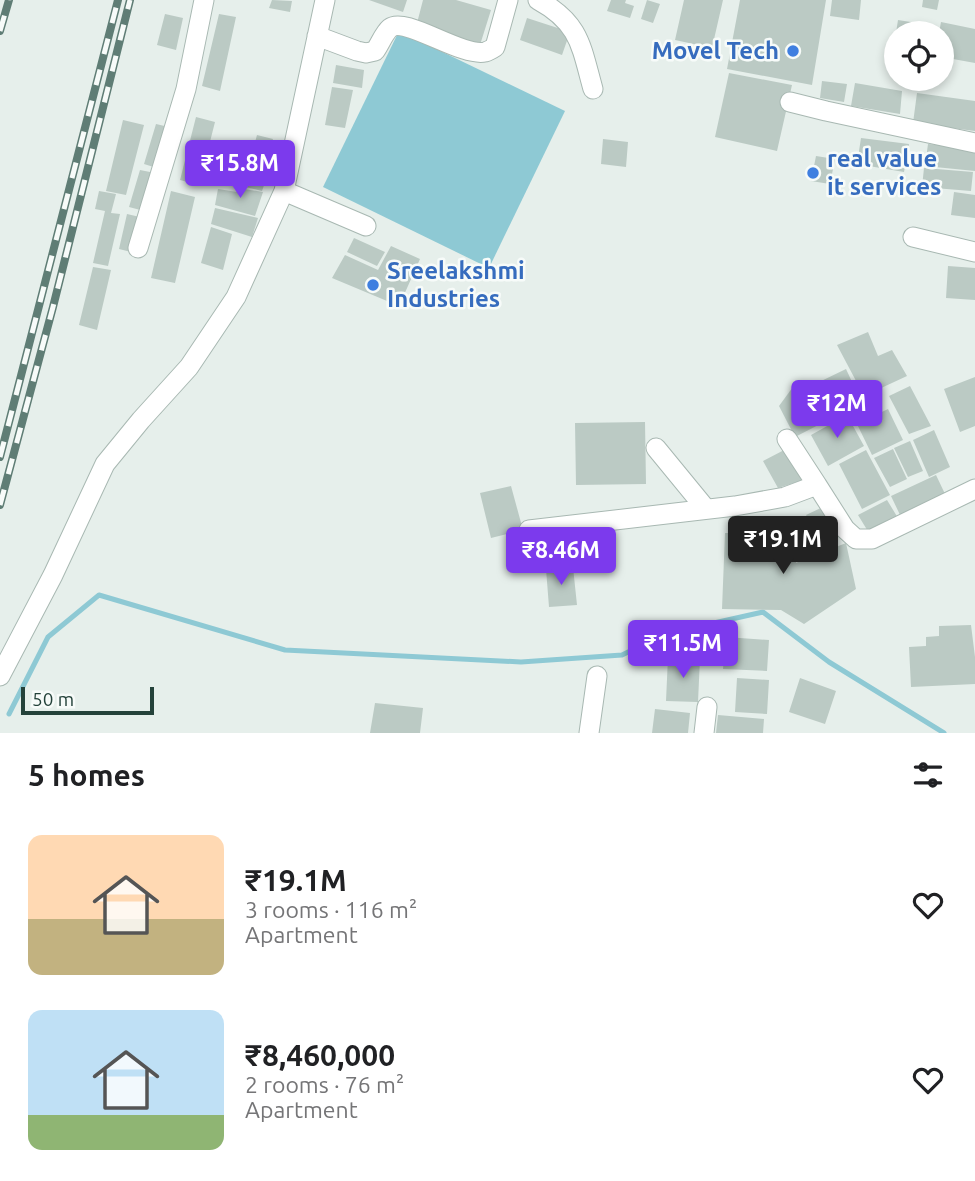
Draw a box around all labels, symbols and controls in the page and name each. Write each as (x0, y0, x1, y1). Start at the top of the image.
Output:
map controls (884, 21, 954, 91)
button: locate (884, 21, 954, 91)
place label: Movel Tech (652, 37, 779, 64)
marker: Movel Tech (785, 43, 801, 59)
pin: ₹15.8M (183, 140, 297, 200)
place label: real value it services (827, 145, 941, 200)
text: ₹15.8M (201, 150, 279, 175)
marker: real value it services (805, 165, 821, 181)
place label: Sreelakshmi Industries (387, 257, 525, 312)
marker: Sreelakshmi Industries (365, 277, 381, 293)
pin: ₹12M (796, 380, 878, 440)
text: ₹12M (807, 390, 867, 415)
pin: ₹19.1M (726, 516, 840, 576)
text: ₹19.1M (744, 526, 822, 551)
pin: ₹8.46M (504, 528, 618, 587)
text: ₹8.46M (522, 537, 600, 562)
pin: ₹11.5M (626, 620, 740, 680)
text: ₹11.5M (644, 630, 722, 655)
scale bar (21, 684, 154, 716)
text: 50 m (32, 688, 74, 710)
icon: filters (909, 756, 947, 794)
text: 5 homes (28, 758, 145, 792)
icon: home (84, 863, 168, 947)
text: ₹19.1M (245, 863, 347, 897)
icon: heart (909, 886, 947, 924)
text: 3 rooms · 116 m² (245, 897, 417, 922)
text: Apartment (245, 922, 358, 947)
icon: home (84, 1038, 168, 1122)
text: ₹8,460,000 (245, 1038, 395, 1072)
icon: heart (909, 1061, 947, 1099)
text: 2 rooms · 76 m² (245, 1072, 404, 1097)
text: Apartment (245, 1097, 358, 1122)

